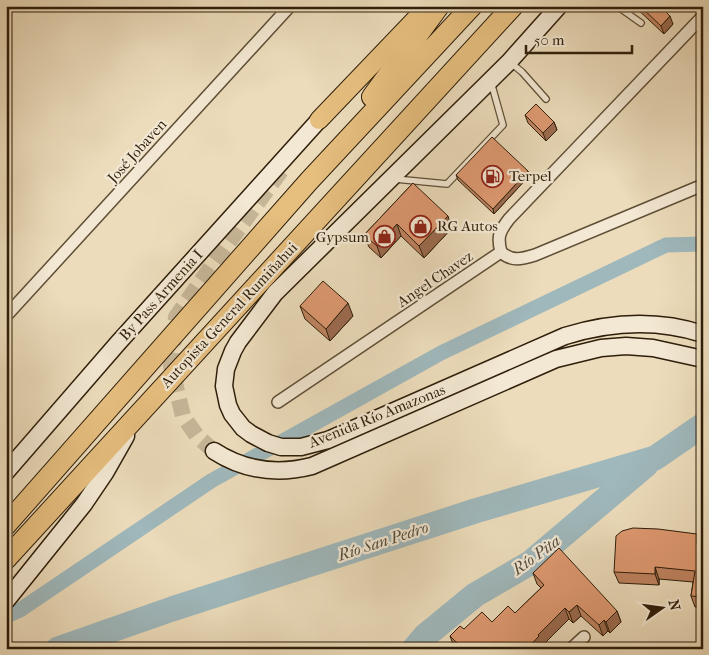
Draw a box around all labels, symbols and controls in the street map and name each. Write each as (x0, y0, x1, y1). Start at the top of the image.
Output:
scale bar (526, 22, 633, 54)
text: 50 m (534, 31, 565, 49)
street label: José Jobaven (103, 115, 171, 187)
fuel station icon: Terpel (481, 164, 505, 188)
place label: Terpel (509, 167, 552, 185)
shop icon: RG Autos (409, 214, 433, 238)
place label: RG Autos (437, 217, 498, 235)
shop icon: Gypsum (373, 225, 397, 249)
place label: Gypsum (316, 228, 370, 246)
street label: Autopista General Rumiñahui (156, 238, 301, 392)
street label: By Pass Armenia I (115, 246, 207, 344)
street label: Angel Chavez (393, 247, 477, 312)
street label: Avenida Río Amazonas (305, 380, 448, 452)
water label: Río San Pedro (334, 517, 431, 565)
water label: Río Pita (508, 531, 564, 579)
north arrow (636, 582, 686, 632)
text: N (665, 598, 684, 613)

